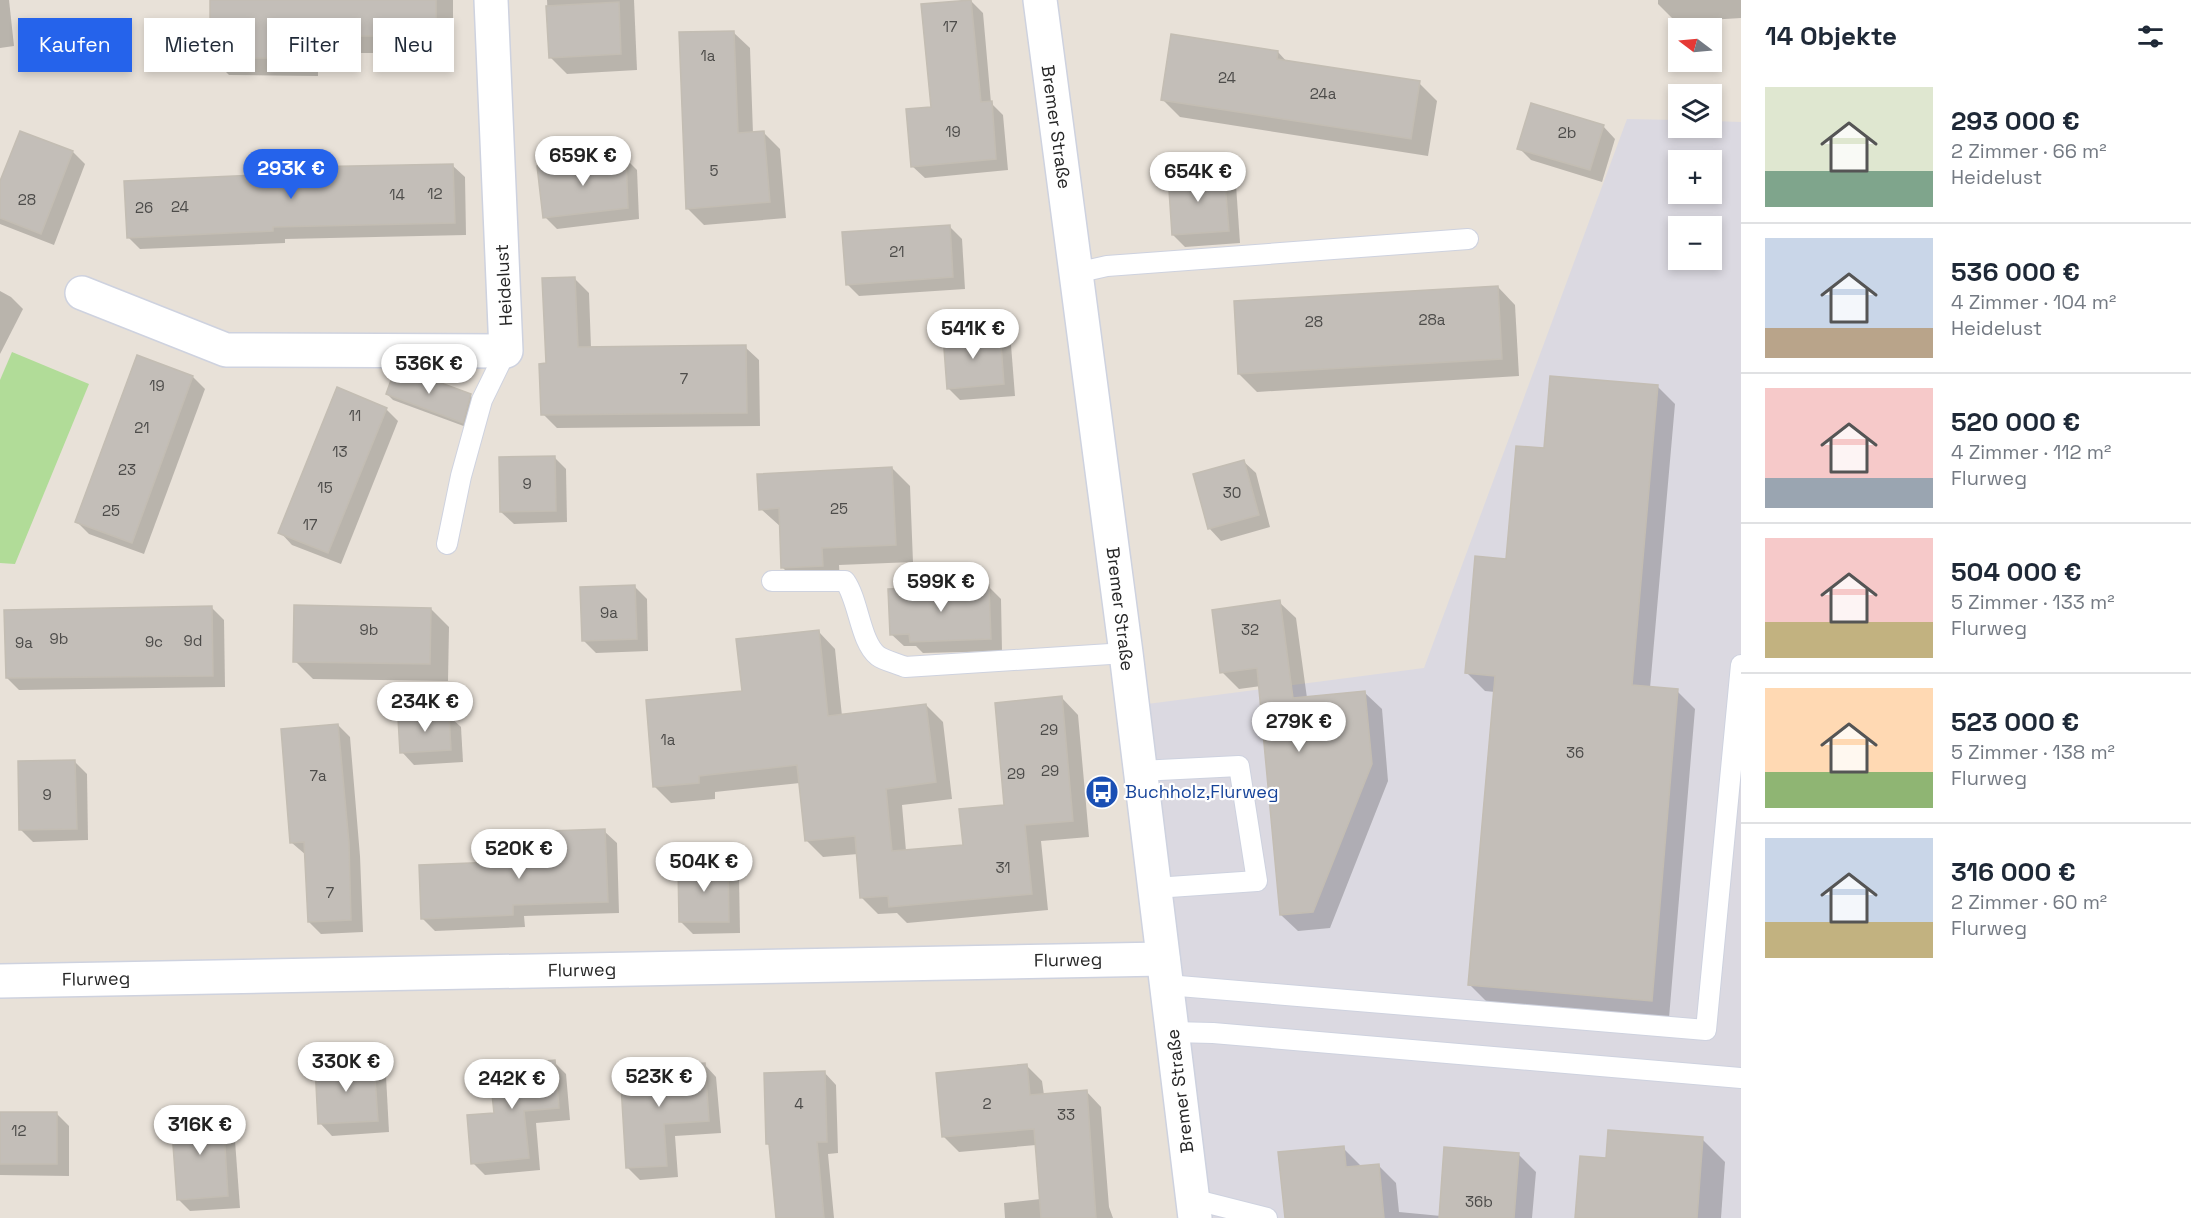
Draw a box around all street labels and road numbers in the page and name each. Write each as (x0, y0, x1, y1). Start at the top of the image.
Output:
street label: Bremer Straße (1036, 64, 1077, 190)
street label: Heidelust (490, 243, 517, 327)
street label: Bremer Straße (1101, 546, 1140, 672)
street label: Flurweg (1034, 947, 1102, 972)
street label: Flurweg (548, 957, 616, 982)
street label: Flurweg (62, 966, 130, 991)
street label: Bremer Straße (1160, 1028, 1199, 1154)

